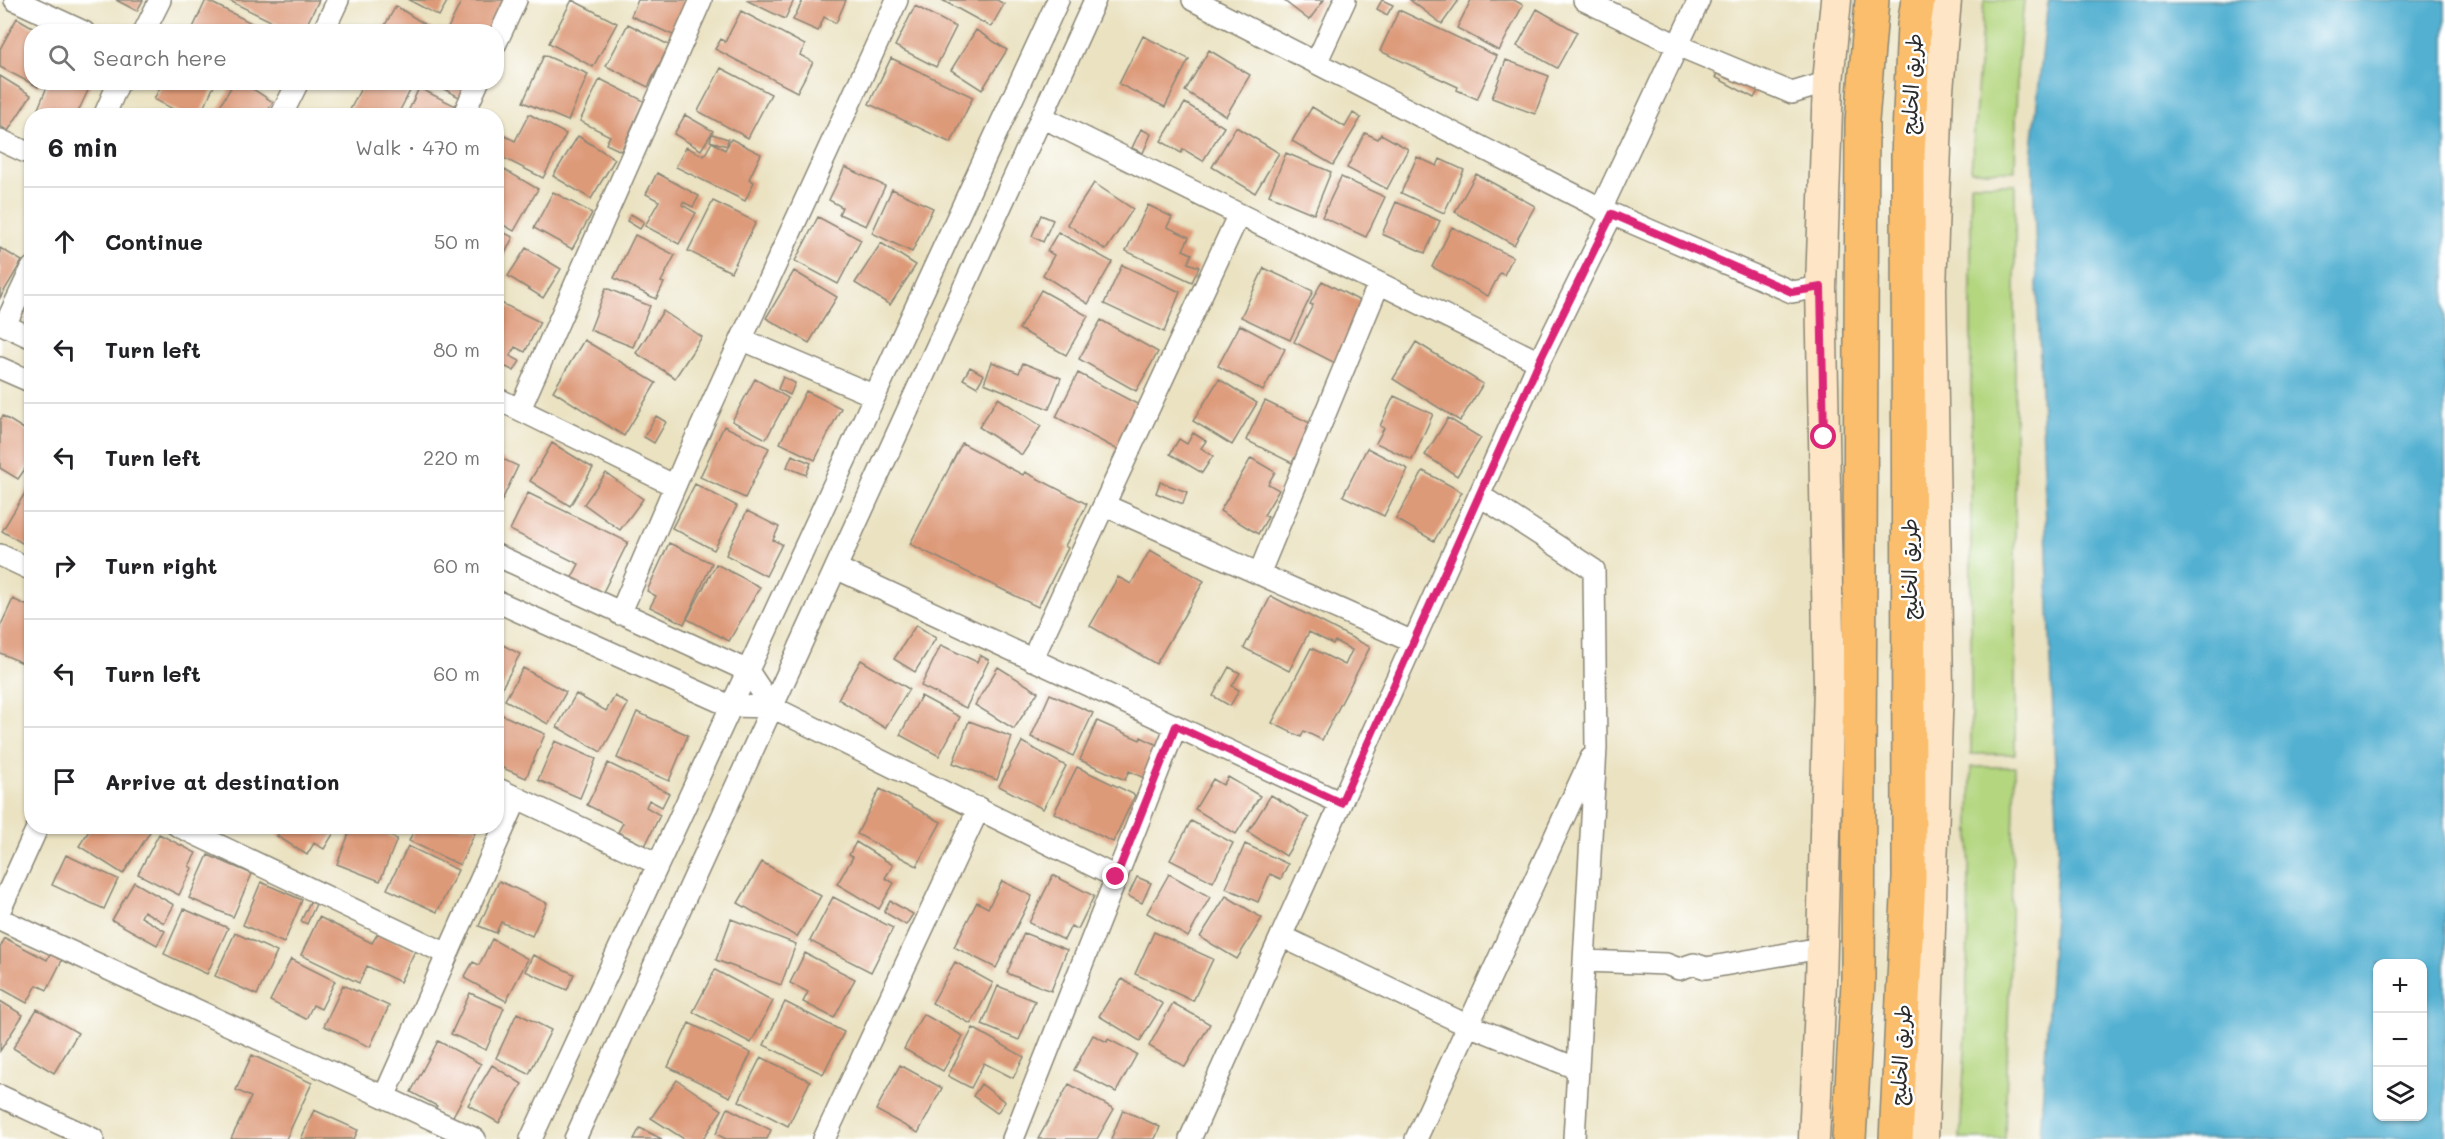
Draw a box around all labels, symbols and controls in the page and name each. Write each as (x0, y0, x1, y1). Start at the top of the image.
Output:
search box (24, 24, 504, 90)
street label: طريق الخليج (1894, 33, 1929, 135)
icon: search (45, 41, 78, 74)
text: Search here (93, 43, 227, 72)
text: 6 min (48, 130, 117, 164)
text: Walk · 470 m (355, 134, 480, 160)
icon: ahead (48, 225, 81, 258)
text: Continue (105, 227, 203, 256)
text: 50 m (434, 228, 480, 254)
icon: left (48, 333, 81, 366)
text: Turn left (105, 335, 201, 364)
text: 80 m (433, 336, 480, 362)
route start (1810, 423, 1836, 449)
icon: left (48, 441, 81, 474)
text: Turn left (105, 443, 201, 472)
text: 220 m (423, 444, 480, 470)
street label: طريق الخليج (1895, 518, 1924, 620)
icon: right (48, 549, 81, 582)
text: Turn right (105, 551, 217, 580)
text: 60 m (433, 552, 480, 578)
icon: left (48, 657, 81, 690)
text: Turn left (105, 659, 201, 688)
text: 60 m (433, 660, 480, 686)
icon: arrive (48, 765, 81, 798)
text: Arrive at destination (105, 767, 340, 796)
route end (1102, 863, 1128, 889)
map controls (2373, 959, 2427, 1121)
button: + (2373, 959, 2427, 1013)
street label: طريق الخليج (1883, 1004, 1918, 1106)
button: − (2373, 1013, 2427, 1067)
button: layers (2373, 1067, 2427, 1121)

